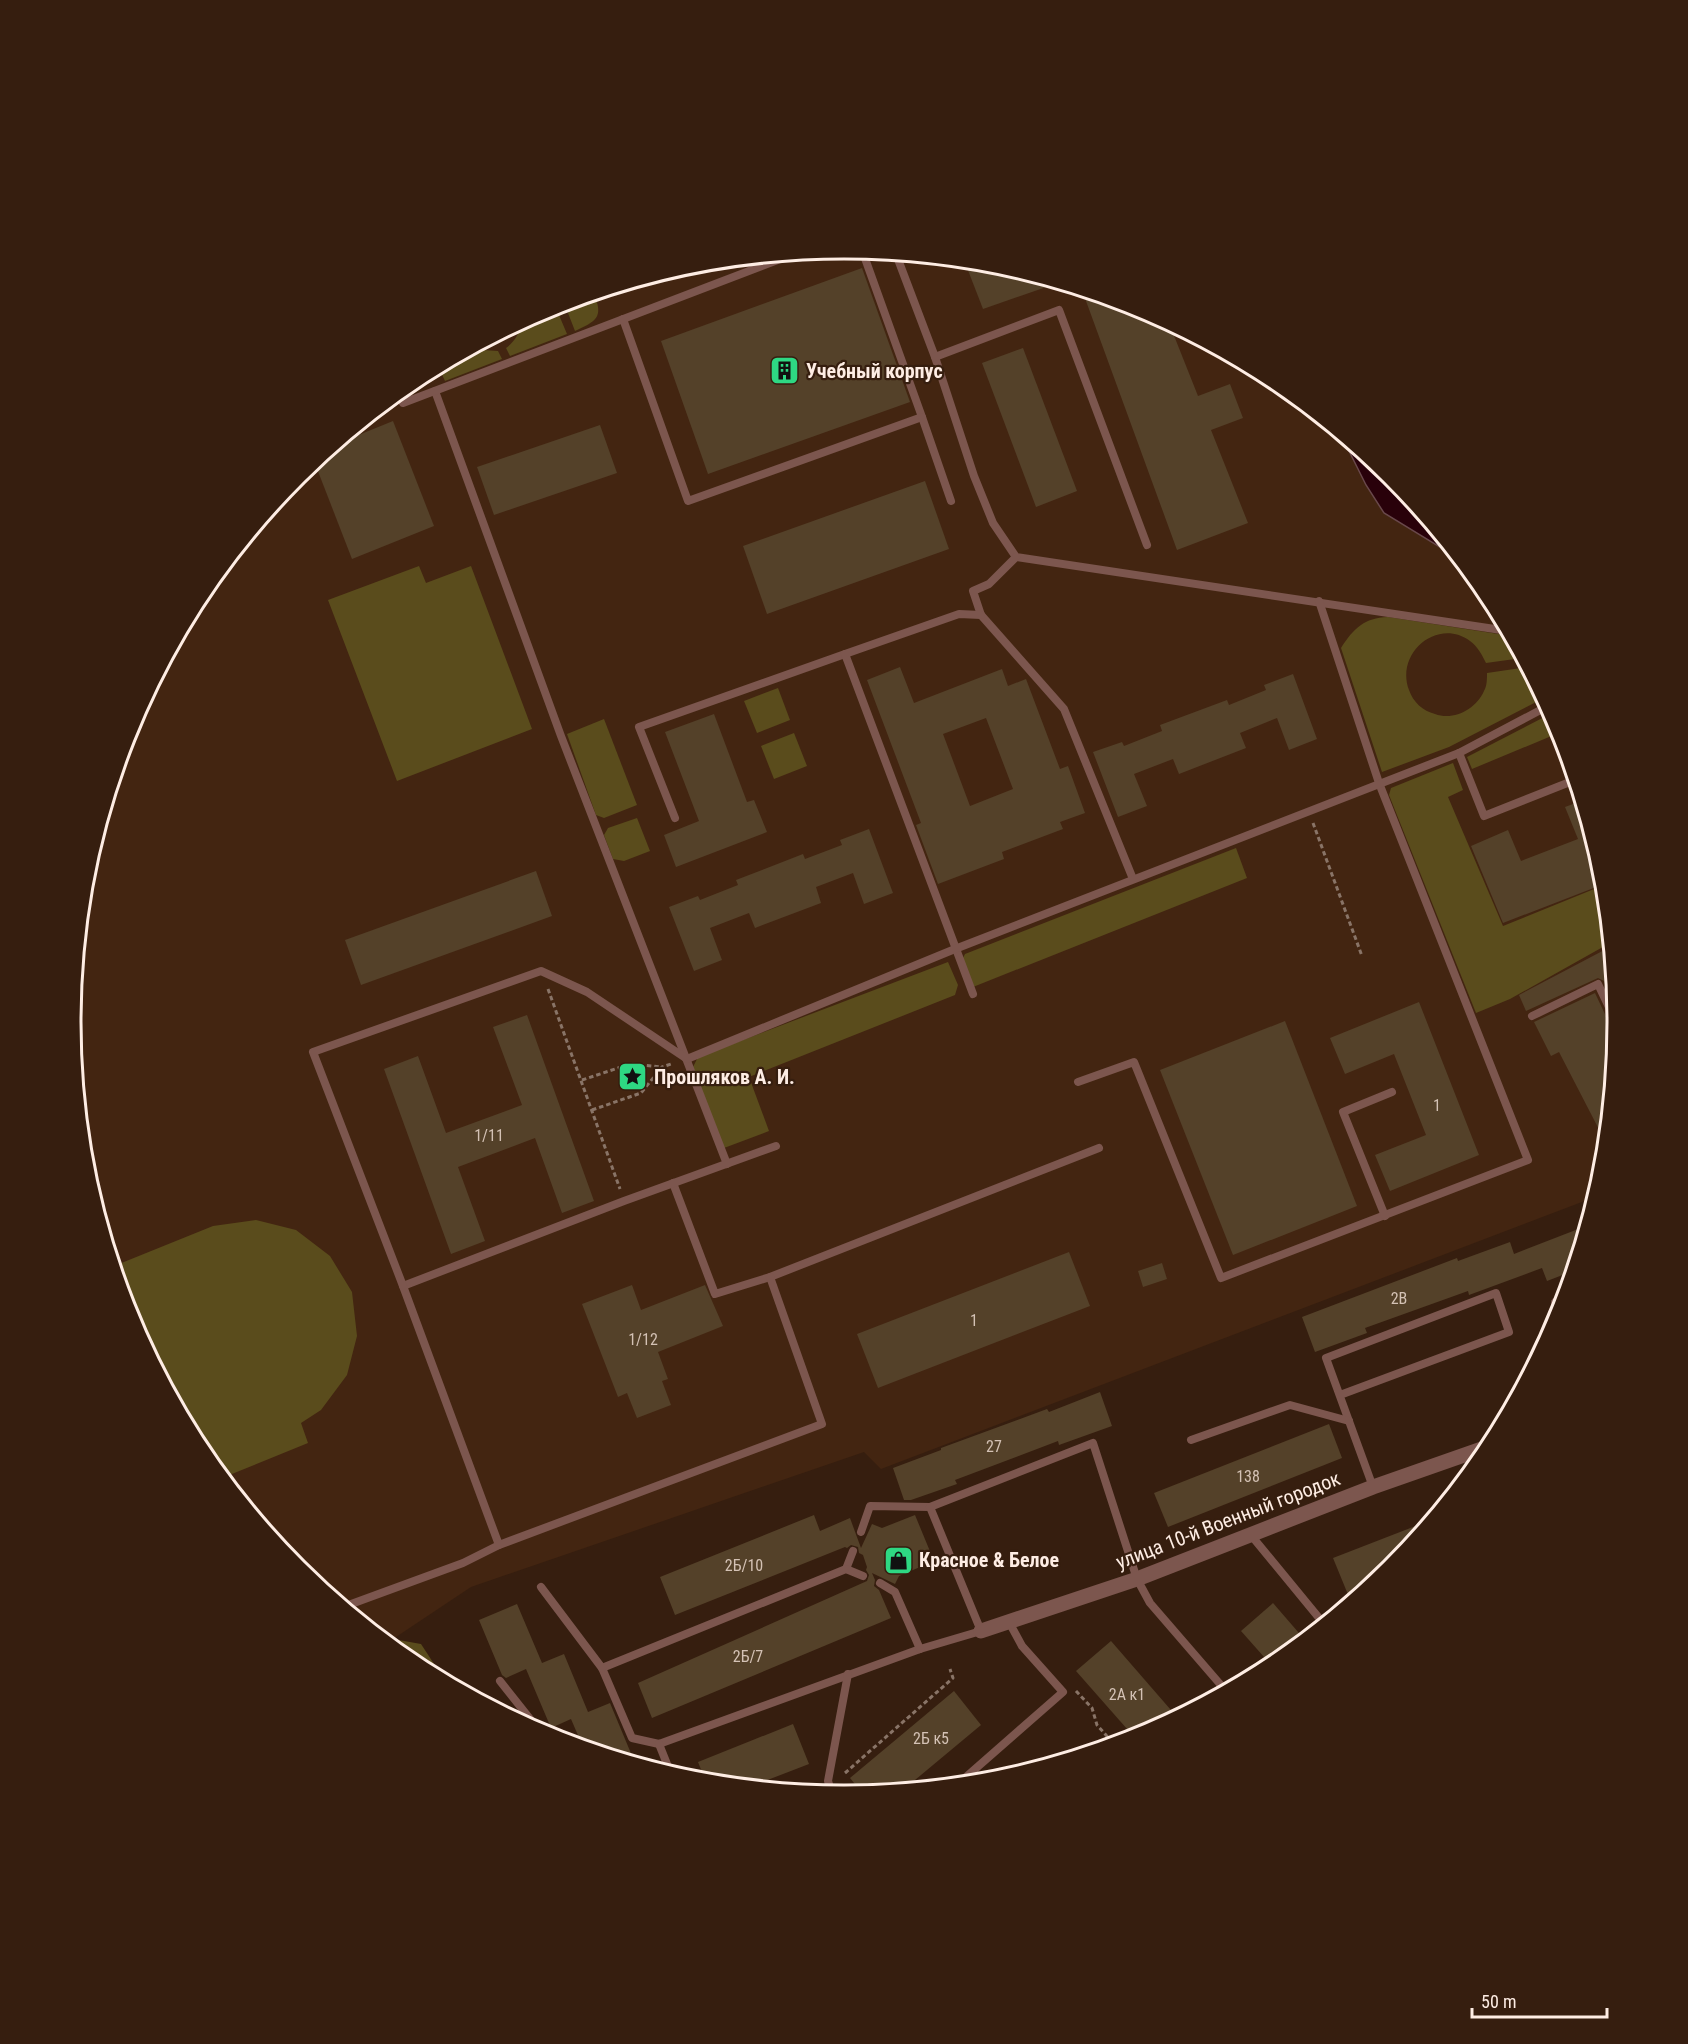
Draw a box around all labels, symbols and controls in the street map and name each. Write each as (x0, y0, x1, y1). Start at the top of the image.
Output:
building icon: Учебный корпус (769, 355, 801, 387)
place label: Учебный корпус (806, 359, 943, 383)
place icon: Прошляков А. И. (617, 1061, 649, 1093)
place label: Прошляков А. И. (654, 1065, 795, 1089)
house number: 1 (1433, 1096, 1441, 1115)
house number: 1/11 (474, 1126, 504, 1145)
house number: 2В (1391, 1289, 1407, 1308)
house number: 1 (970, 1311, 978, 1330)
house number: 1/12 (628, 1330, 658, 1349)
house number: 27 (986, 1437, 1002, 1456)
street label: улица 10-й Военный городок (1112, 1466, 1344, 1574)
house number: 138 (1236, 1467, 1260, 1486)
shop icon: Красное & Белое (882, 1544, 914, 1576)
place label: Красное & Белое (919, 1548, 1059, 1572)
house number: 2Б/10 (725, 1556, 763, 1575)
house number: 2Б/7 (733, 1647, 763, 1666)
house number: 2А к1 (1109, 1685, 1145, 1704)
house number: 2Б к5 (913, 1729, 949, 1748)
scale bar (1472, 1981, 1607, 2019)
text: 50 m (1481, 1991, 1516, 2012)

